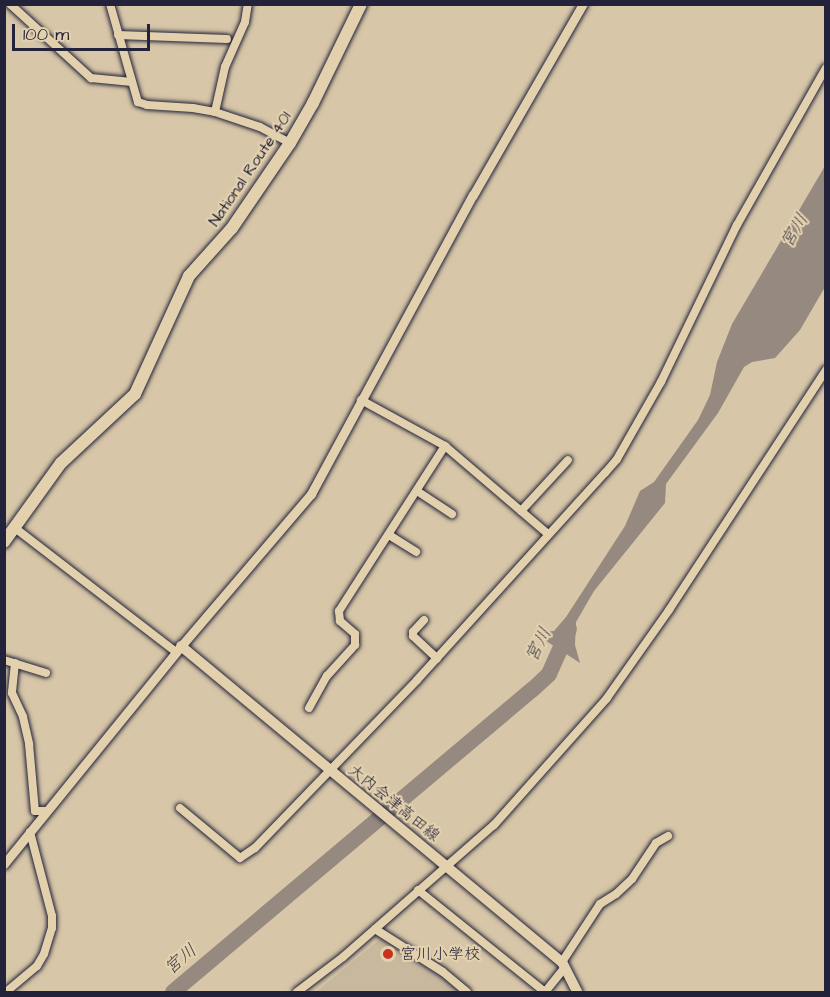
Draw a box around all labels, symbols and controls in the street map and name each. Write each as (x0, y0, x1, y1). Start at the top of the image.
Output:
scale bar (15, 12, 153, 50)
text: 100 m (23, 22, 69, 47)
street label: National Route 401 (205, 108, 295, 230)
water label: 宮川 (776, 210, 814, 252)
water label: 宮川 (521, 624, 557, 666)
street label: 大内会津高田線 (344, 760, 444, 846)
water label: 宮川 (160, 940, 202, 980)
place label: 宮川小学校 (400, 944, 480, 964)
marker: 宮川小学校 (381, 947, 395, 961)

